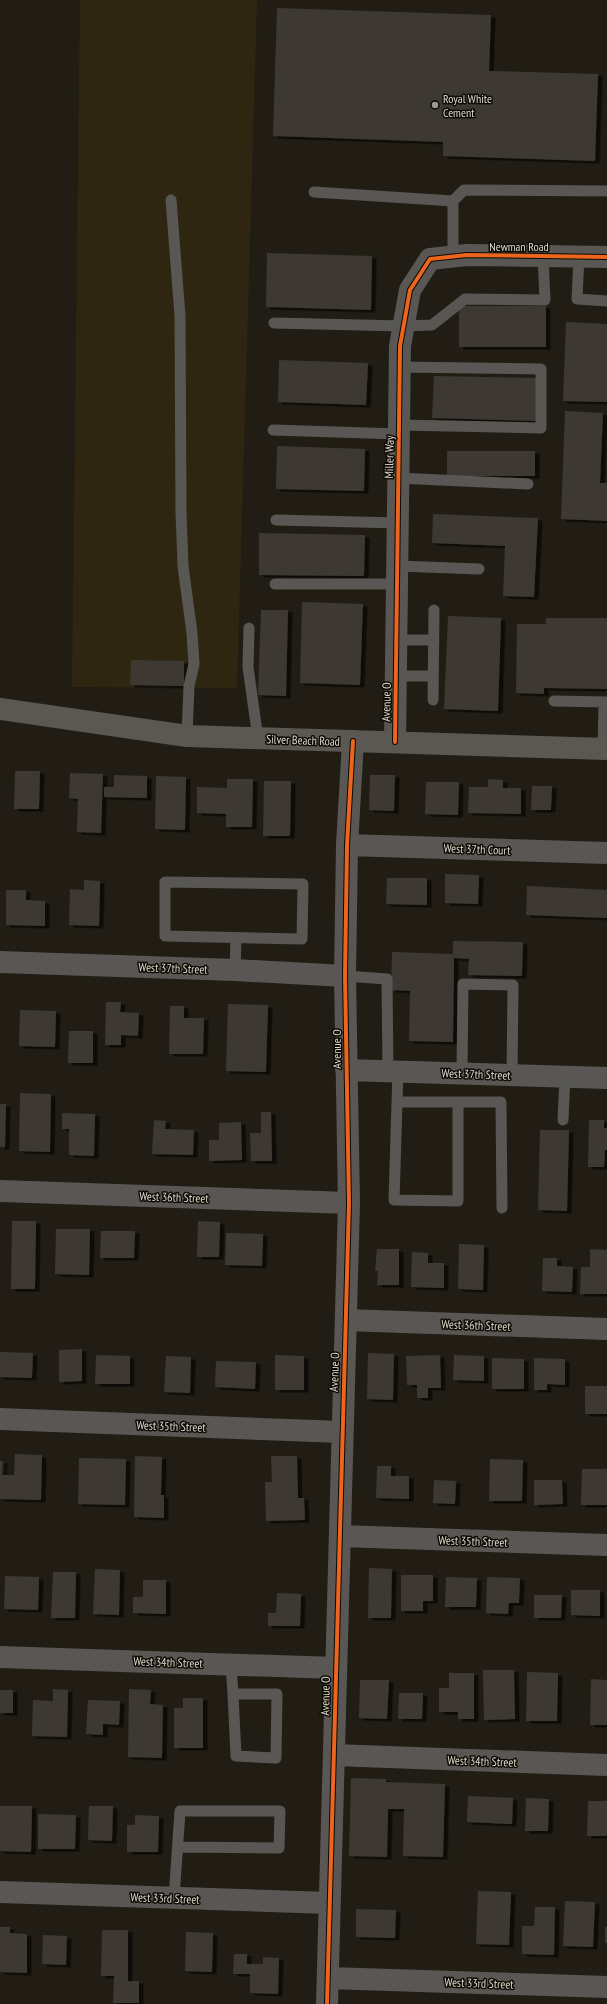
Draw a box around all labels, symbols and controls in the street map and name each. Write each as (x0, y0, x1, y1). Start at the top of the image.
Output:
place label: Royal White Cement (443, 91, 492, 120)
marker: Royal White Cement (430, 100, 440, 110)
street label: Newman Road (489, 239, 549, 254)
street label: Miller Way (381, 435, 397, 479)
street label: Avenue O (378, 682, 394, 722)
street label: Silver Beach Road (266, 731, 340, 749)
street label: West 37th Court (443, 840, 511, 858)
street label: West 37th Street (138, 959, 209, 977)
street label: Avenue O (329, 1029, 344, 1069)
street label: West 37th Street (441, 1065, 512, 1083)
street label: West 36th Street (139, 1188, 210, 1206)
street label: West 36th Street (441, 1316, 512, 1334)
street label: Avenue O (326, 1352, 342, 1392)
street label: West 35th Street (136, 1417, 207, 1435)
street label: West 35th Street (438, 1532, 509, 1550)
street label: West 34th Street (133, 1653, 204, 1671)
street label: Avenue O (317, 1676, 333, 1716)
street label: West 34th Street (447, 1752, 518, 1770)
street label: West 33rd Street (130, 1889, 201, 1907)
street label: West 33rd Street (444, 1974, 515, 1992)

